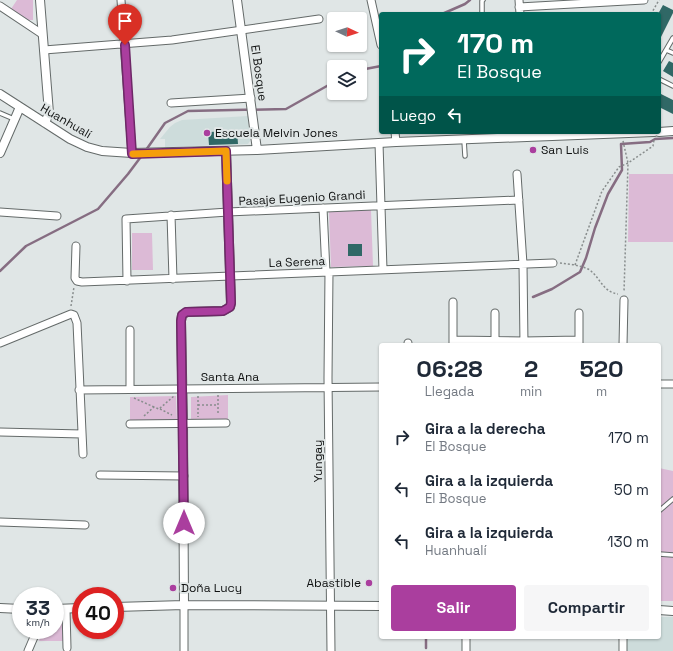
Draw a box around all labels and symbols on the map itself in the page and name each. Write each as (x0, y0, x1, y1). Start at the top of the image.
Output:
pin (108, 4, 142, 45)
north arrow (327, 12, 367, 52)
street label: El Bosque (247, 44, 271, 102)
street label: Huanhualí (37, 100, 95, 142)
place label: Escuela Melvin Jones (215, 125, 338, 141)
marker: Escuela Melvin Jones (202, 128, 212, 138)
place label: San Luis (541, 142, 589, 158)
marker: San Luis (528, 145, 538, 155)
street label: Pasaje Eugenio Grandi (238, 187, 366, 209)
street label: La Serena (268, 253, 326, 271)
street label: Santa Ana (201, 369, 259, 385)
street label: Yungay (310, 440, 326, 482)
position arrow (163, 502, 205, 544)
place label: Abastible (306, 575, 361, 591)
marker: Abastible (364, 578, 374, 588)
place label: Doña Lucy (181, 580, 242, 596)
marker: Doña Lucy (168, 583, 178, 593)
speed limit sign: 40 (72, 587, 124, 639)

